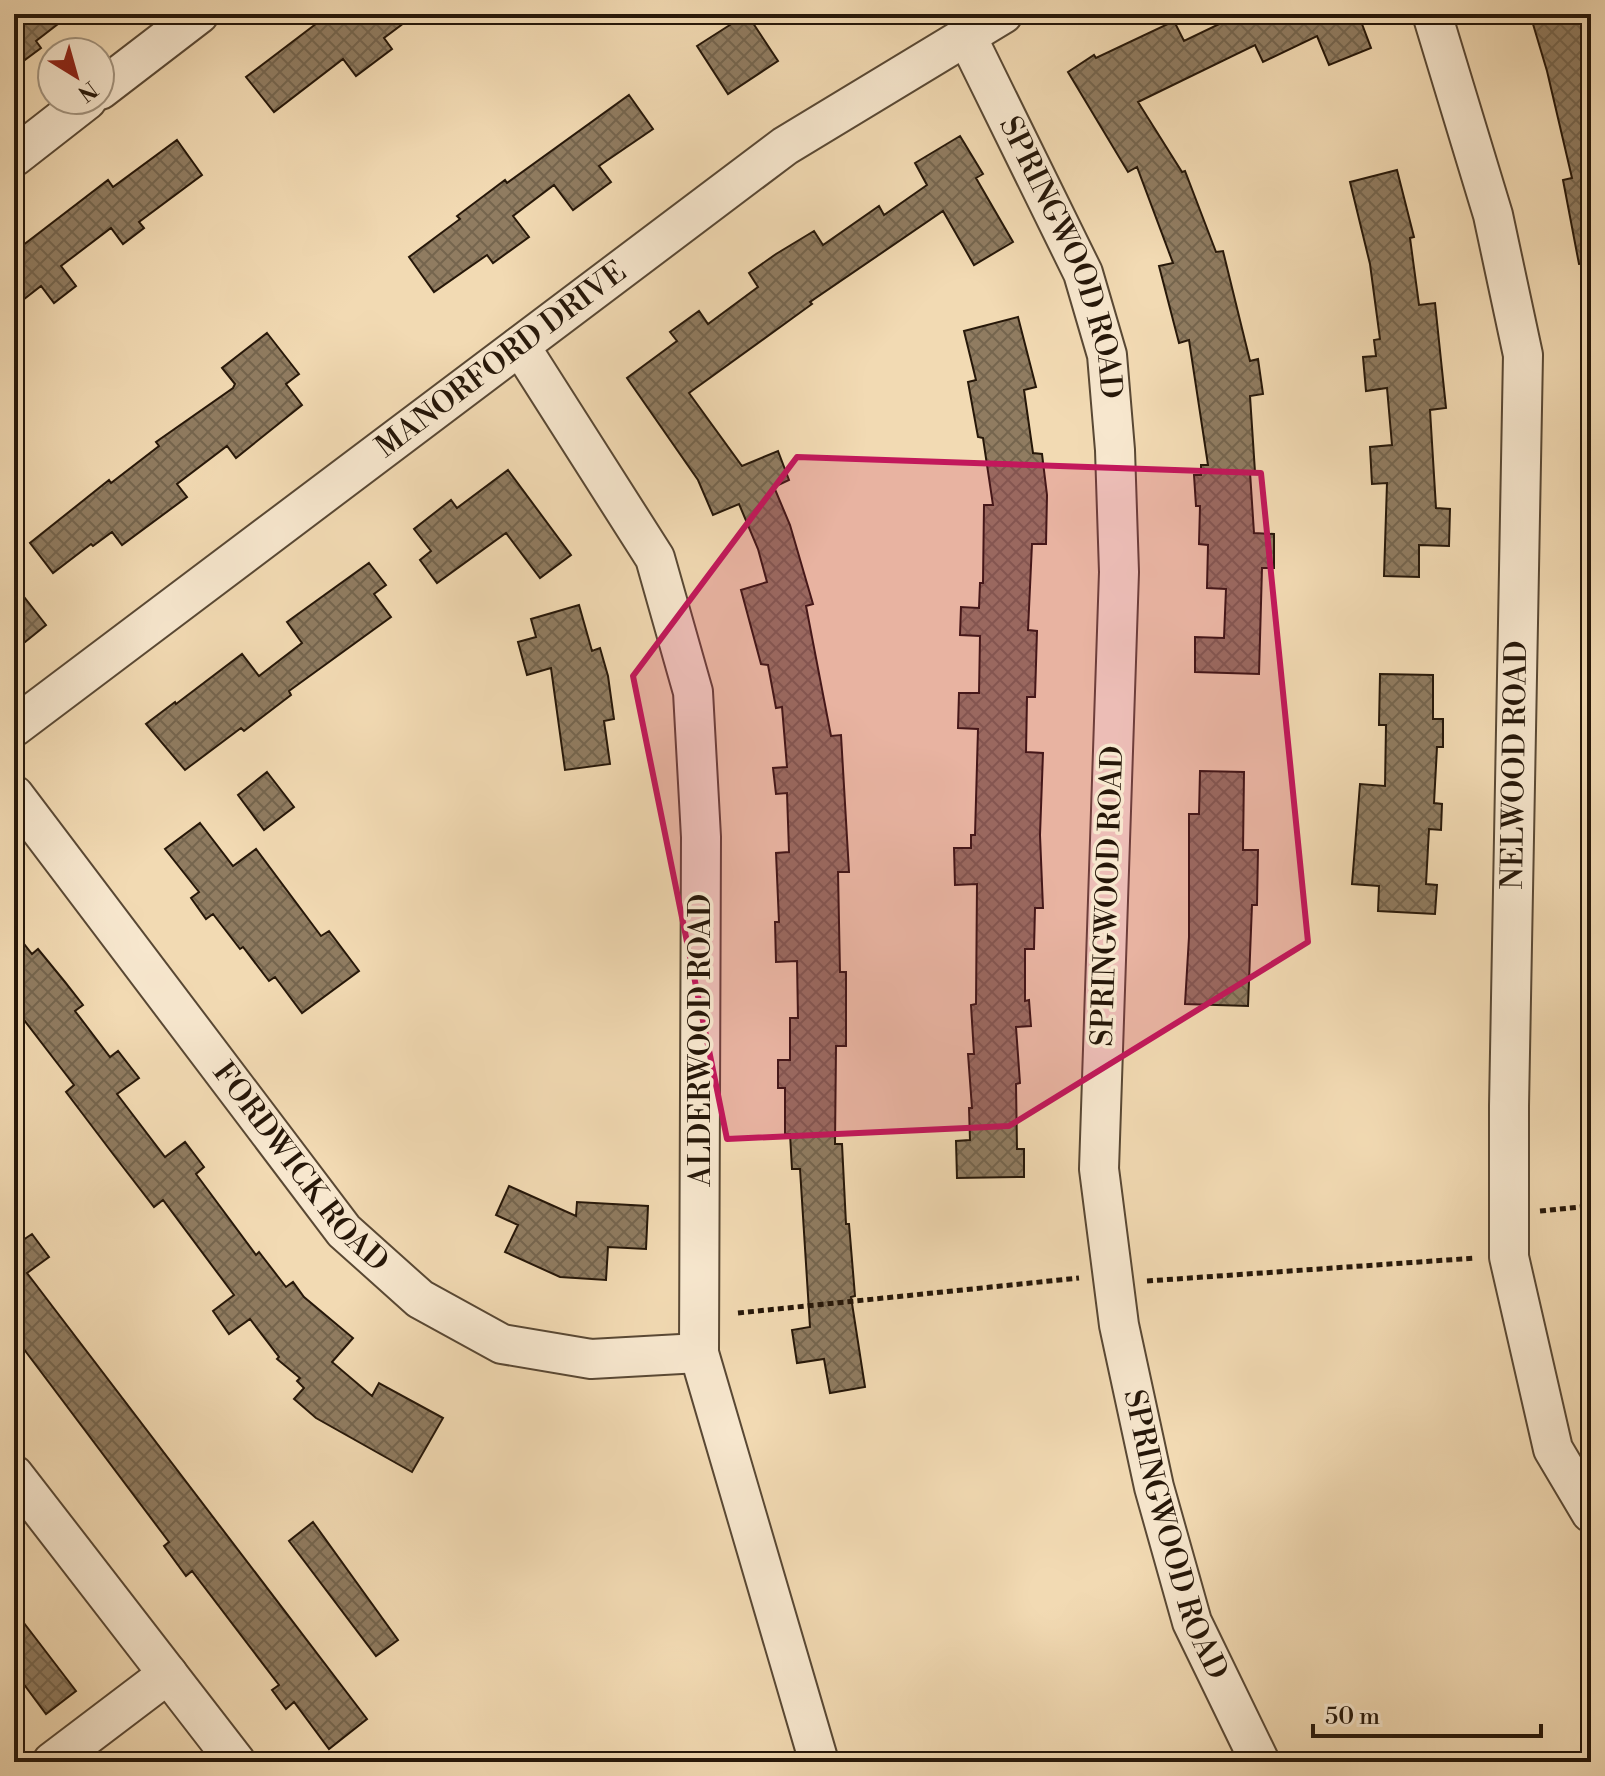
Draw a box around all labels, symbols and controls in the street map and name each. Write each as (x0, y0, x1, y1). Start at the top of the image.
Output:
north arrow (36, 36, 116, 116)
text: N (72, 75, 102, 107)
street label: SPRINGWOOD ROAD (990, 110, 1130, 400)
street label: MANORFORD DRIVE (368, 253, 634, 467)
street label: NELWOOD ROAD (1494, 640, 1536, 890)
street label: SPRINGWOOD ROAD (1084, 745, 1132, 1047)
street label: ALDERWOOD ROAD (682, 894, 720, 1187)
street label: FORDWICK ROAD (204, 1055, 396, 1281)
street label: SPRINGWOOD ROAD (1115, 1386, 1236, 1686)
scale bar (1313, 1688, 1541, 1738)
text: 50 m (1325, 1702, 1380, 1732)

